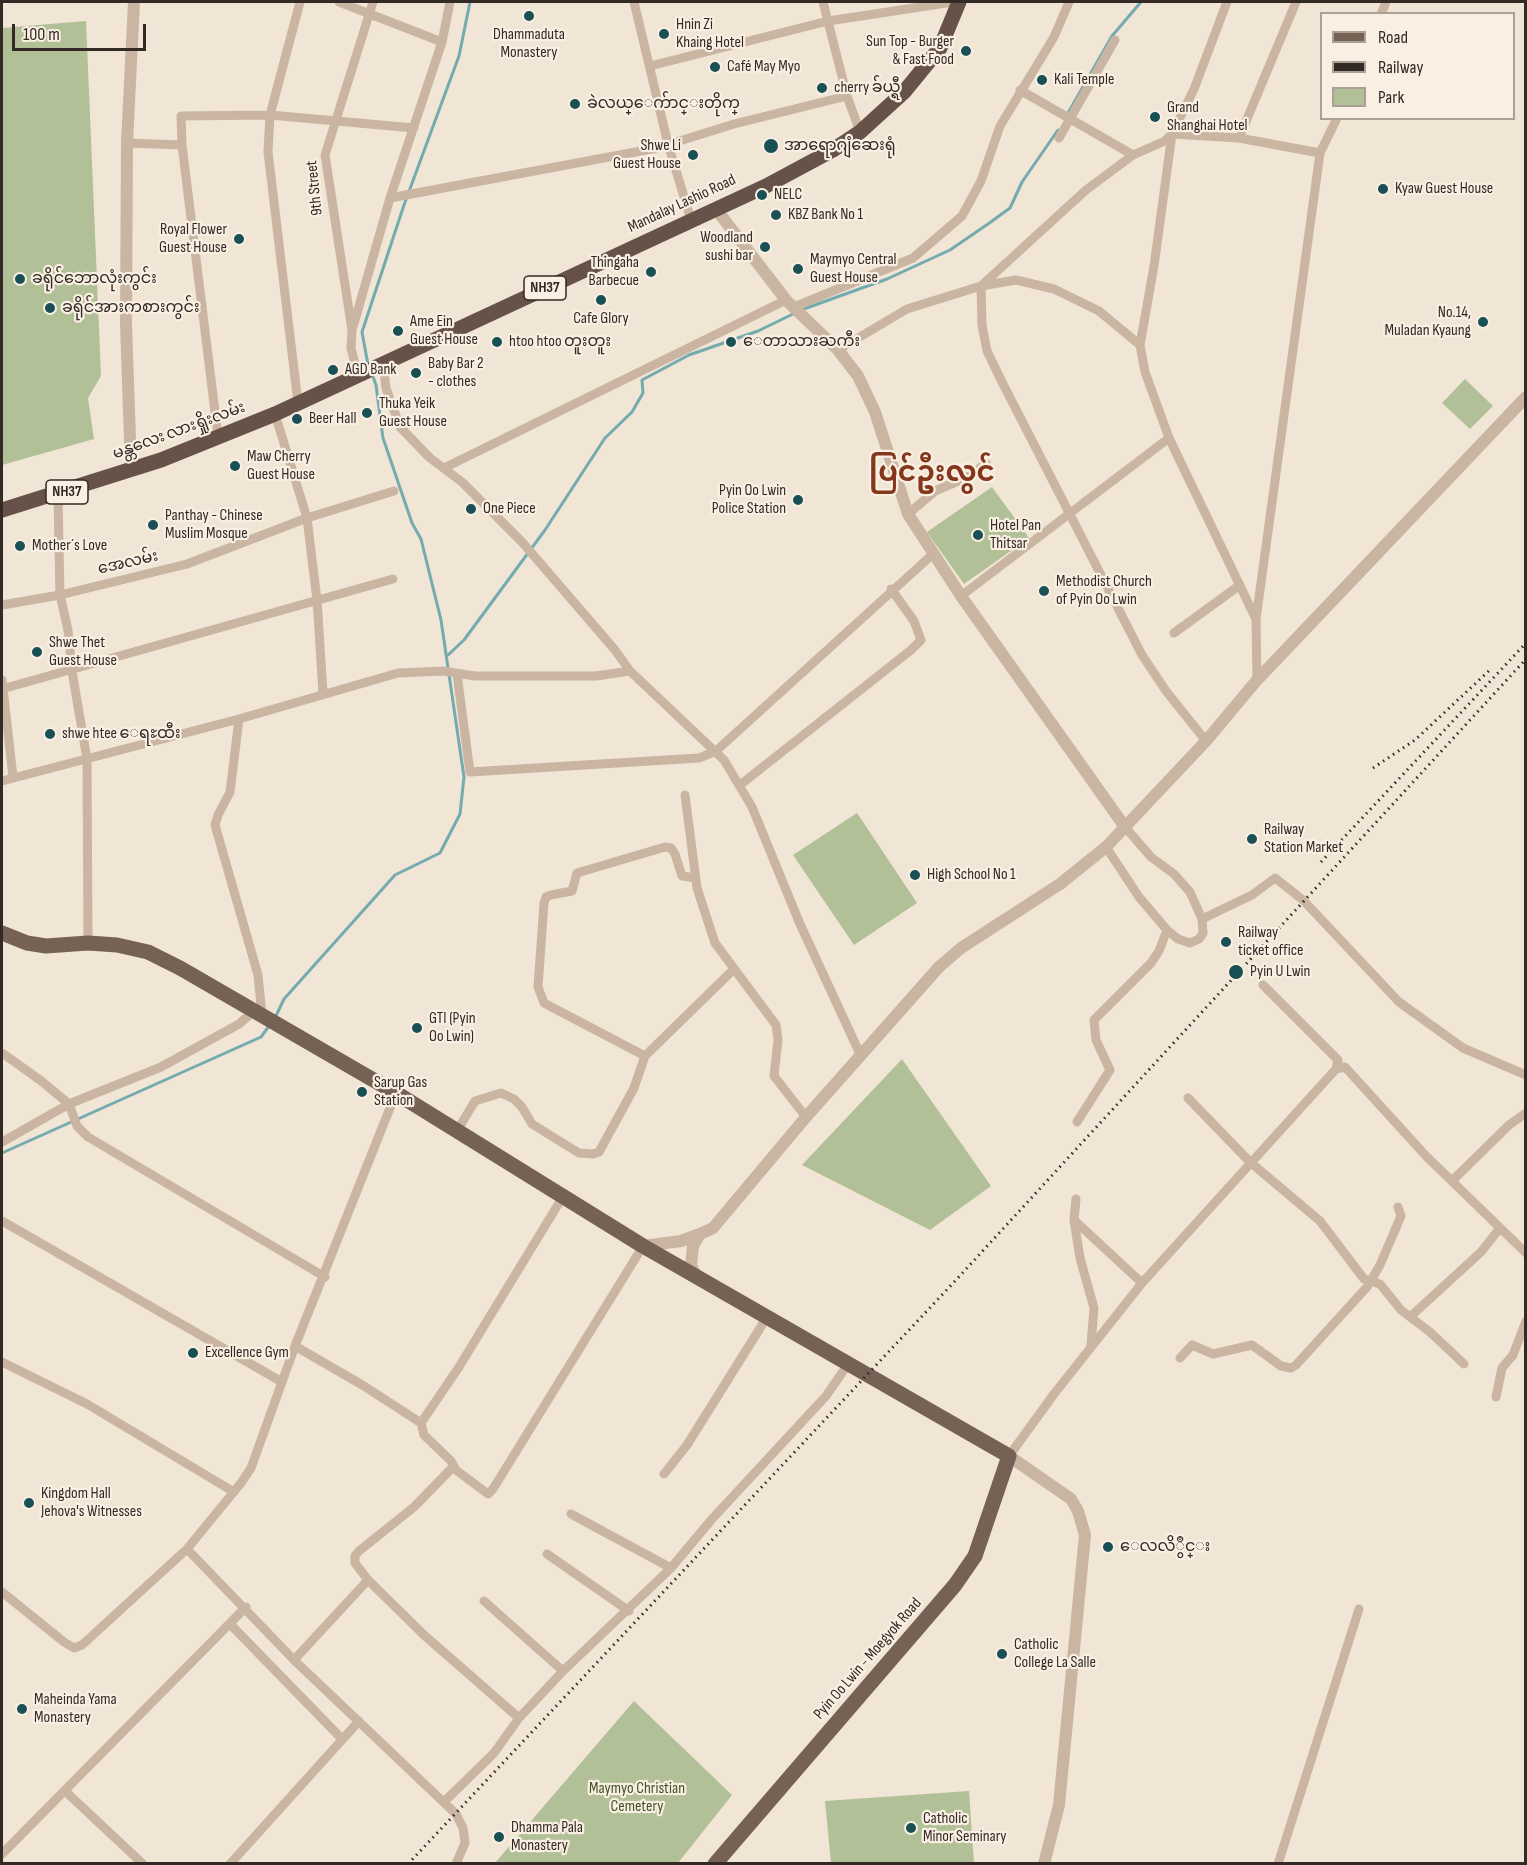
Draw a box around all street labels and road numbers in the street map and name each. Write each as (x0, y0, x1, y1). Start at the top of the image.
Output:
street label: 9th Street (303, 160, 327, 216)
street label: Mandalay Lashio Road (625, 171, 739, 237)
road number: NH37 (524, 276, 566, 300)
street label: မန္တလေး လားရှိုးလမ်း (110, 398, 248, 464)
road number: NH37 (46, 480, 88, 504)
street label: အေလမ်း (96, 547, 160, 579)
street label: Pyin Oo Lwin - Moegyok Road (810, 1594, 926, 1724)

